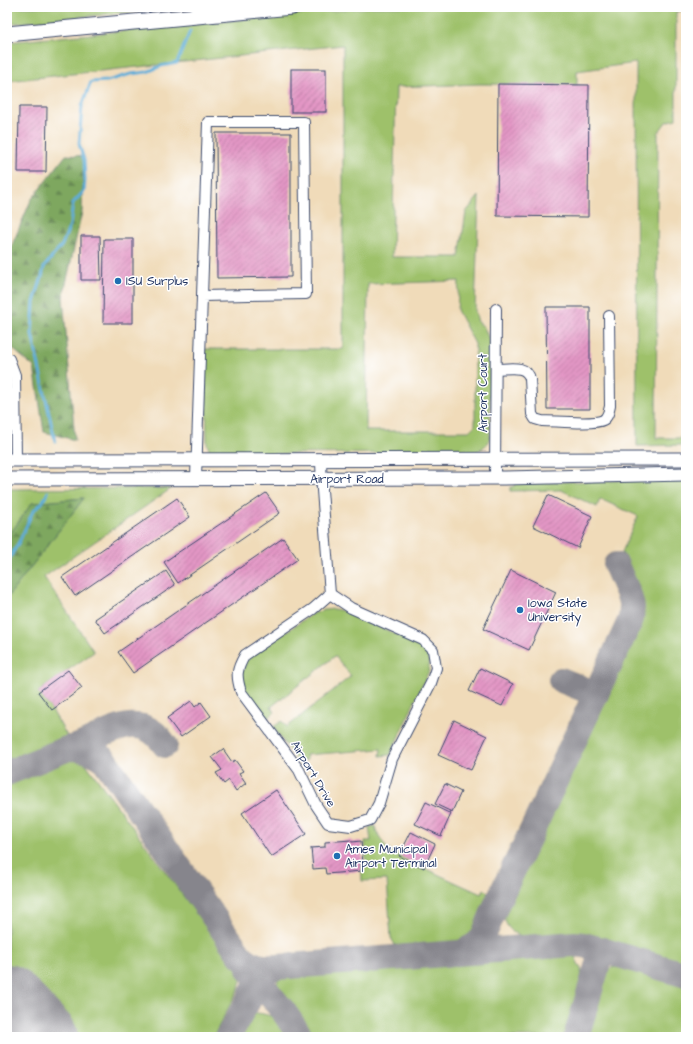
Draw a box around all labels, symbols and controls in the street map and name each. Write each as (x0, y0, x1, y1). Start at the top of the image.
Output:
place label: ISU Surplus (126, 273, 188, 290)
marker: ISU Surplus (113, 276, 123, 286)
street label: Airport Court (475, 354, 492, 432)
street label: Airport Road (310, 471, 384, 488)
place label: Iowa State University (528, 595, 588, 627)
marker: Iowa State University (515, 605, 525, 615)
street label: Airport Drive (286, 738, 340, 811)
place label: Ames Municipal Airport Terminal (345, 841, 437, 872)
marker: Ames Municipal Airport Terminal (332, 851, 342, 861)

